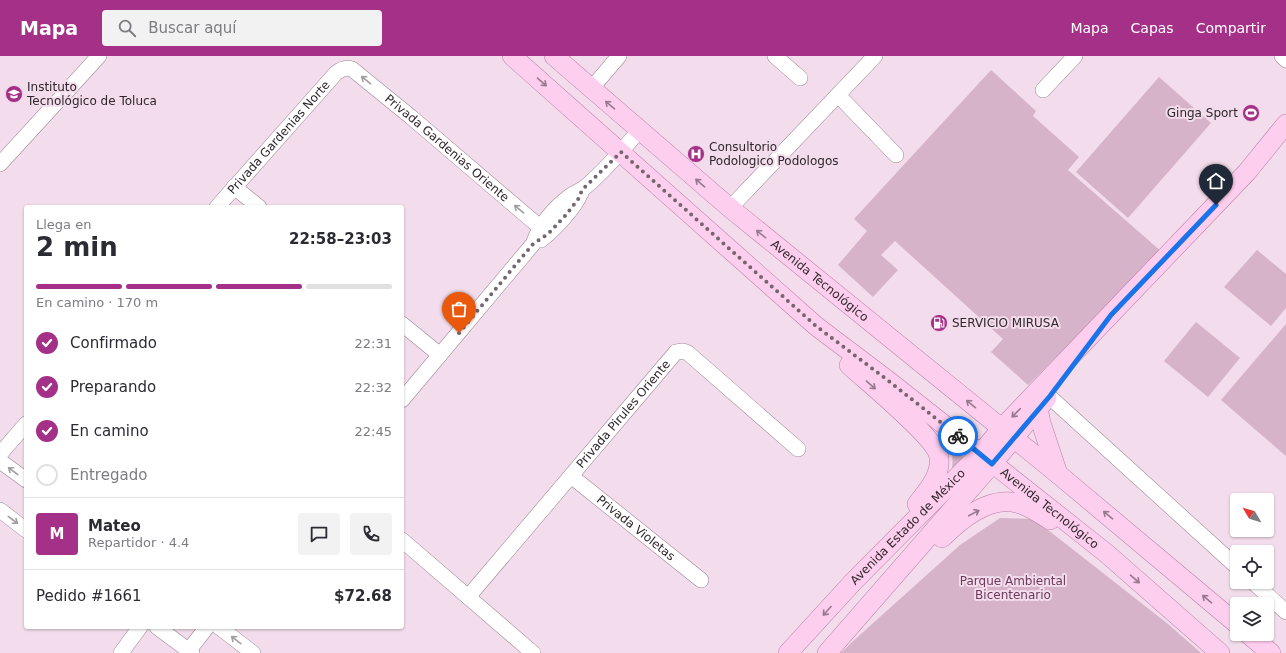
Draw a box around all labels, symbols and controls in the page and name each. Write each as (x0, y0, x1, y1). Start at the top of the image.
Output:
search box (102, 10, 382, 46)
text: Mapa (20, 17, 78, 39)
icon: search (116, 17, 138, 39)
text: Buscar aquí (148, 19, 237, 37)
text: Mapa (1070, 20, 1109, 36)
text: Capas (1131, 20, 1174, 36)
text: Compartir (1196, 20, 1266, 36)
one-way arrow (360, 76, 371, 85)
one-way arrow (536, 77, 547, 86)
street label: Privada Gardenias Norte (225, 78, 333, 197)
place label: Instituto Tecnológico de Toluca (26, 80, 157, 108)
school or university icon: Instituto Tecnológico de Toluca (4, 84, 24, 104)
street label: Privada Gardenias Oriente (382, 92, 512, 205)
one-way arrow (604, 100, 615, 109)
sports icon: Ginga Sport (1241, 103, 1261, 123)
place label: Ginga Sport (1167, 106, 1238, 120)
place label: Consultorio Podologico Podologos (709, 140, 839, 168)
hospital icon: Consultorio Podologico Podologos (686, 144, 706, 164)
pin (1199, 164, 1233, 205)
icon: home (1205, 170, 1227, 192)
one-way arrow (695, 178, 705, 187)
one-way arrow (513, 204, 524, 213)
text: Llega en (36, 217, 91, 232)
text: 22:58–23:03 (289, 230, 392, 248)
one-way arrow (756, 230, 767, 238)
text: 2 min (36, 232, 118, 262)
street label: Avenida Tecnológico (768, 237, 871, 324)
pin (442, 292, 476, 333)
text: En camino · 170 m (36, 295, 158, 310)
icon: bag (448, 298, 470, 320)
fuel station icon: SERVICIO MIRUSA (929, 313, 949, 333)
place label: SERVICIO MIRUSA (952, 316, 1060, 330)
icon: check (36, 332, 58, 354)
text: Confirmado (70, 334, 157, 352)
text: 22:31 (355, 336, 392, 351)
street label: Privada Pirules Oriente (574, 357, 673, 471)
icon: check (36, 376, 58, 398)
text: Preparando (70, 378, 156, 396)
text: 22:32 (355, 380, 392, 395)
one-way arrow (866, 380, 876, 389)
one-way arrow (966, 400, 977, 408)
one-way arrow (1011, 408, 1021, 418)
courier (938, 416, 978, 456)
icon: check (36, 420, 58, 442)
text: En camino (70, 422, 149, 440)
text: 22:45 (355, 424, 392, 439)
icon: bike (947, 425, 969, 447)
street label: Avenida Tecnológico (998, 465, 1102, 552)
one-way arrow (8, 466, 19, 475)
text: Entregado (70, 466, 147, 484)
street label: Avenida Estado de México (847, 466, 968, 588)
street label: Privada Violetas (594, 492, 678, 563)
north arrow (1230, 493, 1274, 537)
map controls (1230, 493, 1274, 641)
one-way arrow (968, 508, 980, 516)
one-way arrow (1102, 511, 1113, 520)
button: chat (298, 513, 340, 555)
button: phone (350, 513, 392, 555)
one-way arrow (7, 516, 18, 524)
text: Mateo (88, 517, 141, 535)
text: M (50, 525, 64, 543)
text: Repartidor · 4.4 (88, 535, 189, 550)
button: locate (1230, 545, 1274, 589)
park label: Parque Ambiental Bicentenario (960, 574, 1066, 602)
one-way arrow (1130, 574, 1140, 583)
text: Pedido #1661 (36, 587, 142, 605)
text: $72.68 (334, 587, 392, 605)
one-way arrow (1202, 595, 1213, 604)
button: layers (1230, 597, 1274, 641)
one-way arrow (822, 605, 831, 616)
one-way arrow (230, 636, 241, 644)

